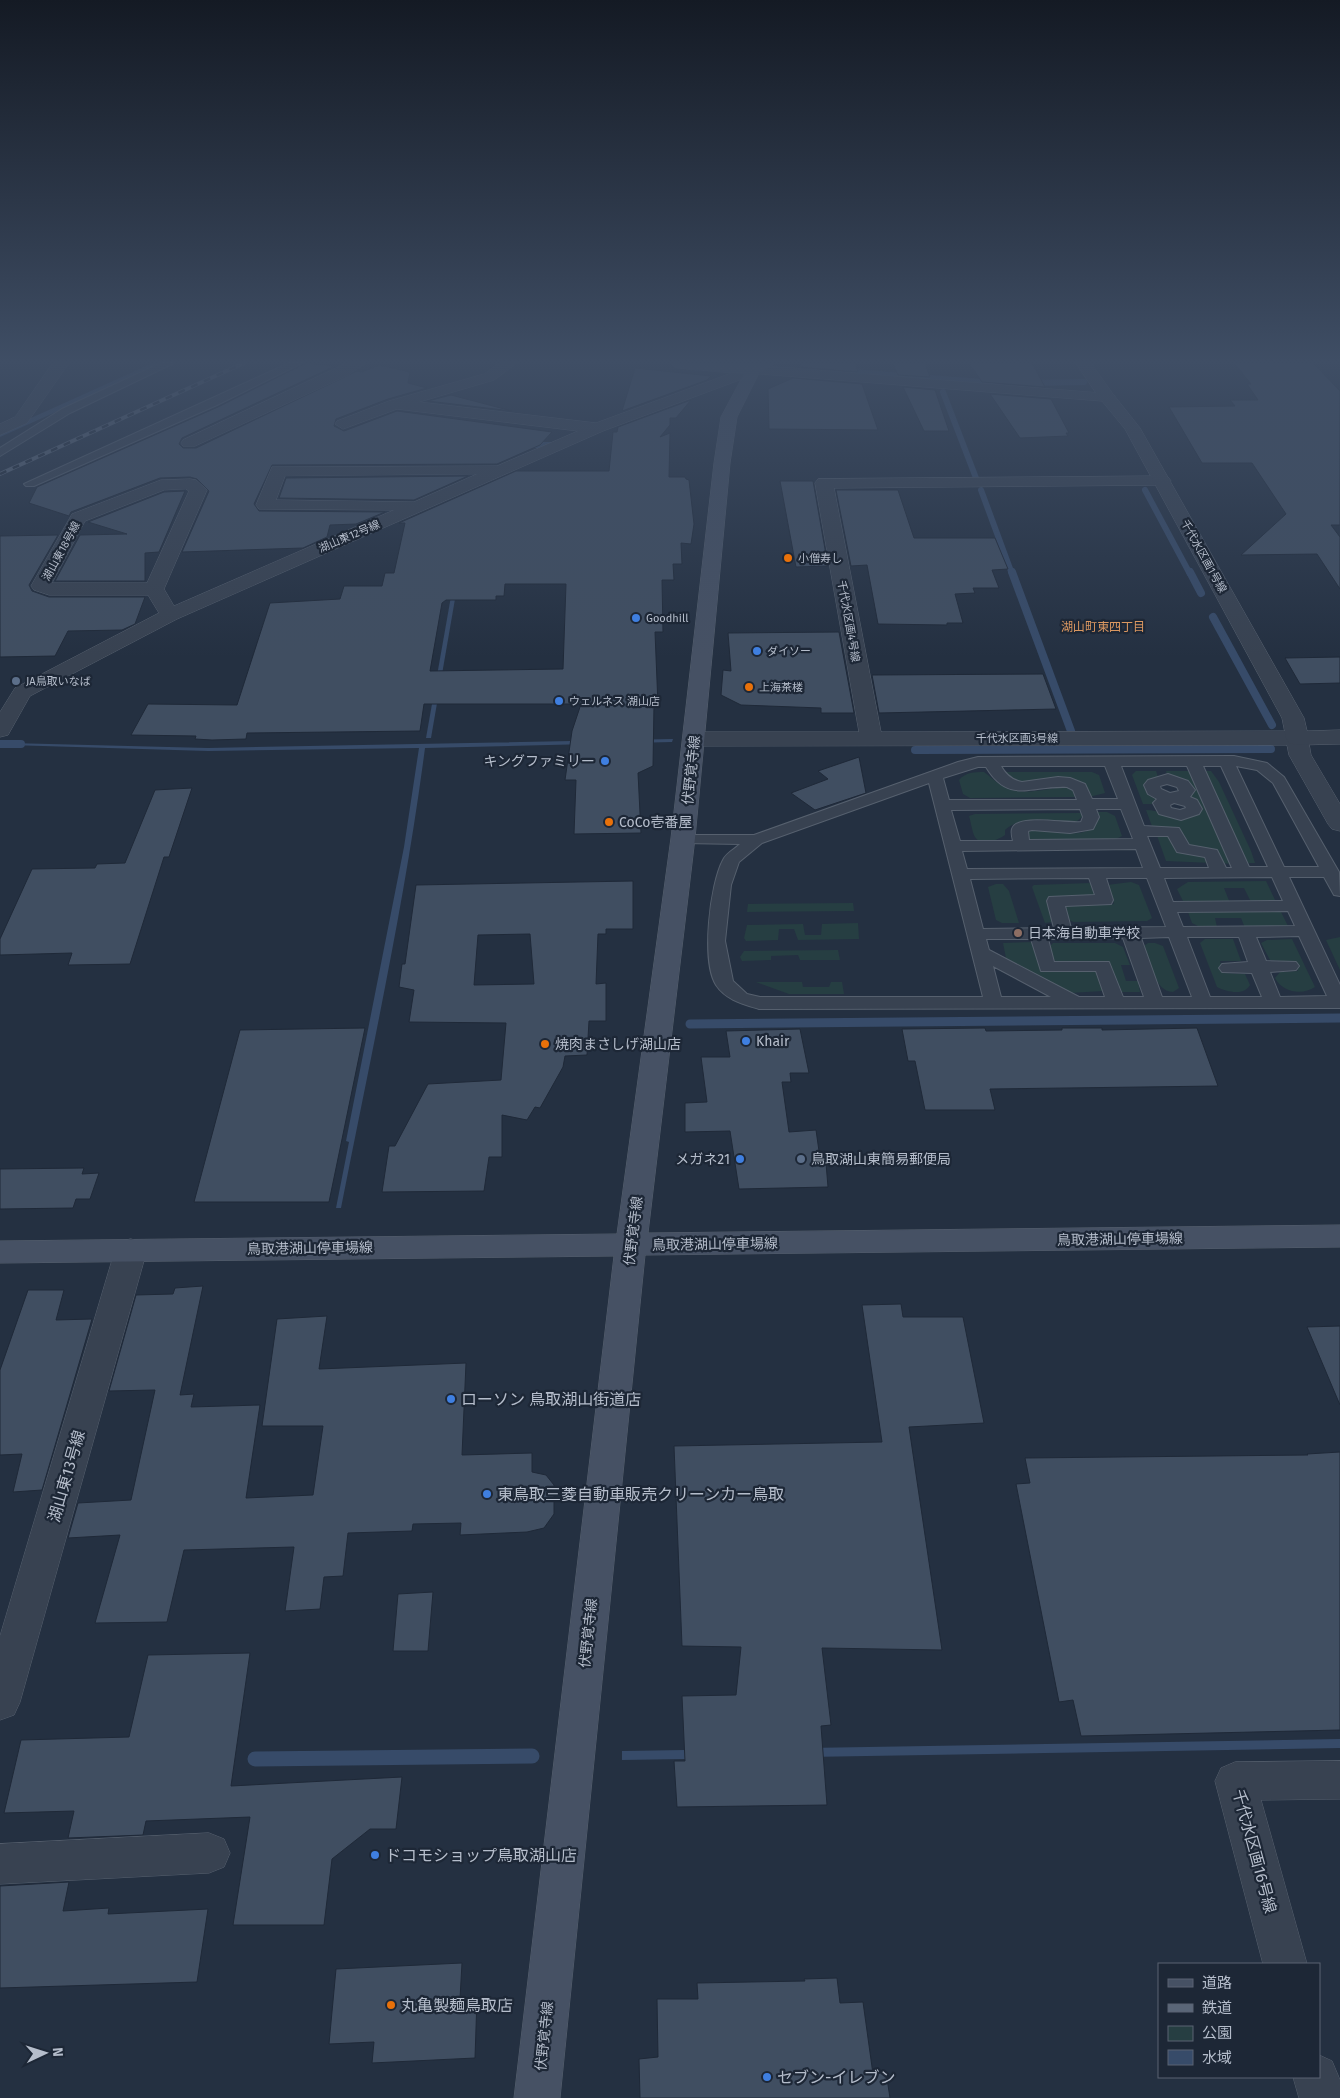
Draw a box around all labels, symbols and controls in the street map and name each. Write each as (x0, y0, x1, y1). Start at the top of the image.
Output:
street label: 千代水区画1号線 (1178, 517, 1229, 595)
street label: 湖山東12号線 (317, 518, 382, 555)
street label: 湖山東18号線 (40, 519, 83, 583)
marker: 小僧寿し (782, 552, 794, 564)
place label: 小僧寿し (798, 552, 842, 565)
street label: 千代水区画4号線 (835, 579, 862, 663)
marker: Goodhill (630, 612, 642, 624)
place label: Goodhill (646, 612, 688, 625)
district label: 湖山町東四丁目 (1061, 620, 1145, 634)
marker: ダイソー (751, 645, 763, 657)
place label: ダイソー (767, 645, 811, 658)
marker: JA鳥取いなば (10, 675, 22, 687)
place label: JA鳥取いなば (26, 675, 91, 688)
marker: 上海茶楼 (743, 681, 755, 693)
place label: 上海茶楼 (759, 681, 803, 694)
marker: ウェルネス 湖山店 (553, 695, 565, 707)
place label: ウェルネス 湖山店 (569, 695, 660, 708)
street label: 千代水区画3号線 (976, 732, 1058, 745)
street label: 伏野覚寺線 (679, 734, 704, 806)
place label: キングファミリー (483, 753, 595, 770)
marker: キングファミリー (599, 755, 611, 767)
place label: CoCo壱番屋 (619, 814, 692, 831)
marker: CoCo壱番屋 (603, 816, 615, 828)
place label: 日本海自動車学校 (1028, 925, 1140, 942)
marker: 日本海自動車学校 (1012, 927, 1024, 939)
place label: Khair (756, 1033, 790, 1050)
marker: Khair (740, 1035, 752, 1047)
place label: 焼肉まさしげ湖山店 (555, 1036, 681, 1053)
marker: 焼肉まさしげ湖山店 (539, 1038, 551, 1050)
place label: メガネ21 (675, 1151, 730, 1168)
place label: 鳥取湖山東簡易郵便局 (811, 1151, 951, 1168)
marker: メガネ21 (734, 1153, 746, 1165)
marker: 鳥取湖山東簡易郵便局 (795, 1153, 807, 1165)
street label: 伏野覚寺線 (621, 1195, 646, 1267)
street label: 鳥取港湖山停車場線 (1057, 1230, 1183, 1249)
street label: 鳥取港湖山停車場線 (652, 1235, 778, 1254)
street label: 鳥取港湖山停車場線 (247, 1239, 373, 1258)
place label: ローソン 鳥取湖山街道店 (461, 1390, 641, 1409)
marker: ローソン 鳥取湖山街道店 (445, 1393, 457, 1405)
street label: 湖山東13号線 (44, 1428, 89, 1524)
place label: 東鳥取三菱自動車販売クリーンカー鳥取 (497, 1485, 784, 1504)
marker: 東鳥取三菱自動車販売クリーンカー鳥取 (481, 1488, 493, 1500)
street label: 伏野覚寺線 (576, 1597, 601, 1669)
street label: 千代水区画16号線 (1229, 1787, 1280, 1915)
place label: ドコモショップ鳥取湖山店 (385, 1846, 577, 1865)
marker: ドコモショップ鳥取湖山店 (369, 1849, 381, 1861)
legend (1158, 1963, 1320, 2078)
text: 道路 (1202, 1974, 1232, 1992)
place label: 丸亀製麺鳥取店 (401, 1996, 513, 2015)
marker: 丸亀製麺鳥取店 (385, 1999, 397, 2011)
text: 鉄道 (1202, 1999, 1232, 2017)
street label: 伏野覚寺線 (532, 2000, 557, 2072)
text: 公園 (1202, 2024, 1232, 2042)
north arrow (20, 2028, 70, 2078)
text: N (49, 2047, 66, 2057)
text: 水域 (1202, 2049, 1232, 2067)
place label: セブン-イレブン (777, 2068, 895, 2087)
marker: セブン-イレブン (761, 2071, 773, 2083)

